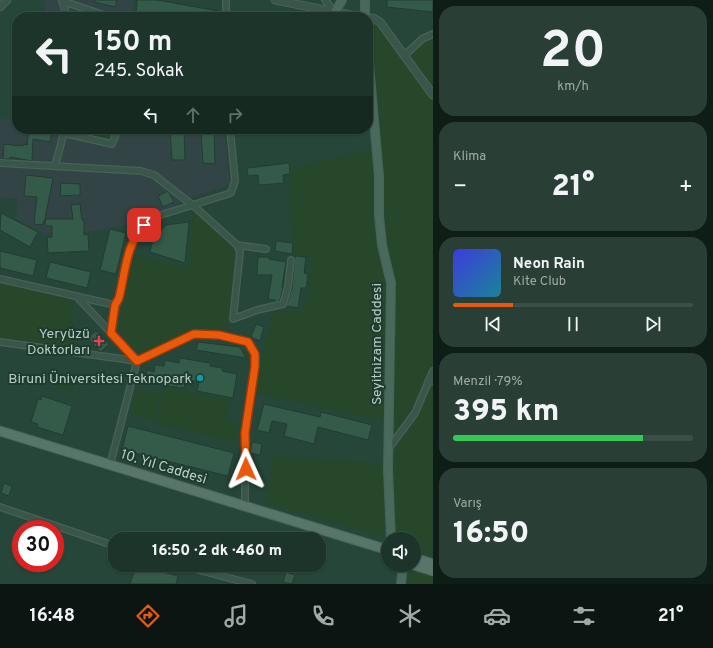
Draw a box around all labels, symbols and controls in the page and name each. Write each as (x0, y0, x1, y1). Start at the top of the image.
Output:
text: 20 (540, 20, 606, 86)
text: 150 m (94, 25, 172, 61)
icon: left (28, 28, 80, 80)
text: 245. Sokak (94, 60, 184, 83)
text: km/h (557, 79, 589, 95)
icon: left (140, 104, 162, 126)
icon: ahead (182, 104, 204, 126)
icon: right (224, 104, 246, 126)
text: Klima (453, 149, 486, 165)
text: 21° (551, 169, 595, 206)
text: − (453, 174, 467, 201)
text: + (679, 174, 693, 201)
pin (127, 208, 161, 242)
icon: arrive (133, 214, 155, 236)
text: Neon Rain (513, 255, 585, 274)
text: Kite Club (513, 274, 566, 290)
street label: Seyitnizam Caddesi (369, 283, 386, 405)
icon: previous (482, 313, 504, 335)
icon: pause (562, 313, 584, 335)
icon: next (642, 313, 664, 335)
place label: Yeryüzü Doktorları (27, 326, 90, 359)
marker: Yeryüzü Doktorları (93, 335, 105, 347)
place label: Biruni Üniversitesi Teknopark (8, 370, 192, 388)
marker: Biruni Üniversitesi Teknopark (195, 373, 205, 383)
text: Menzil · 79% (453, 374, 523, 390)
text: 395 km (453, 394, 559, 431)
street label: 10. Yıl Caddesi (119, 446, 209, 489)
position arrow (225, 448, 267, 490)
text: Varış (453, 496, 482, 512)
text: 16:50 (453, 516, 529, 553)
speed limit sign: 30 (12, 520, 64, 572)
map controls (381, 532, 421, 572)
button: sound (381, 532, 421, 572)
text: 16:50 · 2 dk · 460 m (152, 542, 282, 561)
icon: directions (134, 602, 162, 630)
icon: music (222, 602, 250, 630)
icon: phone (309, 602, 337, 630)
icon: climate (396, 602, 424, 630)
icon: car (483, 602, 511, 630)
icon: filters (570, 602, 598, 630)
text: 16:48 (30, 605, 75, 628)
text: 21° (658, 605, 683, 628)

